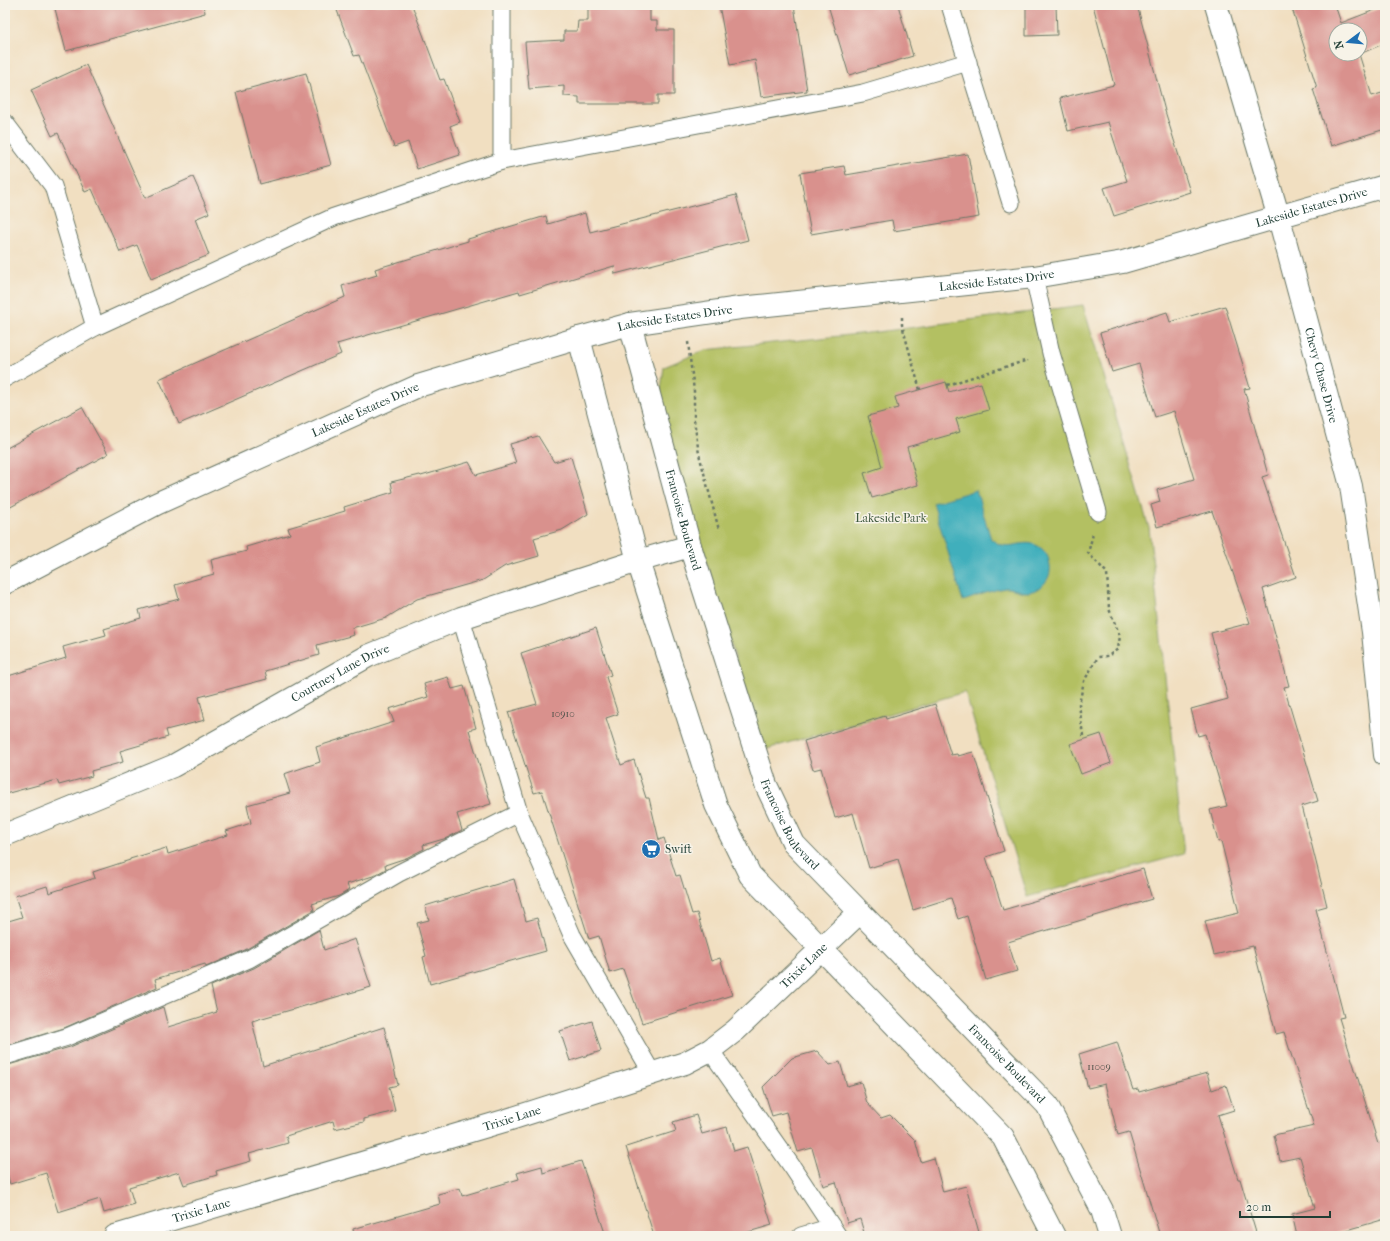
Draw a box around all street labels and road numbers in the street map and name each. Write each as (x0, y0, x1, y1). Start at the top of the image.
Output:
street label: Lakeside Estates Drive (1254, 184, 1369, 230)
street label: Lakeside Estates Drive (938, 267, 1055, 294)
street label: Lakeside Estates Drive (616, 302, 733, 334)
street label: Chevy Chase Drive (1302, 326, 1341, 425)
street label: Lakeside Estates Drive (310, 379, 421, 440)
street label: Francoise Boulevard (663, 468, 704, 573)
street label: Courtney Lane Drive (289, 641, 391, 705)
street label: Francoise Boulevard (758, 777, 822, 873)
street label: Trixie Lane (777, 940, 830, 991)
street label: Francoise Boulevard (966, 1021, 1049, 1106)
street label: Trixie Lane (481, 1103, 543, 1134)
street label: Trixie Lane (171, 1195, 232, 1226)

